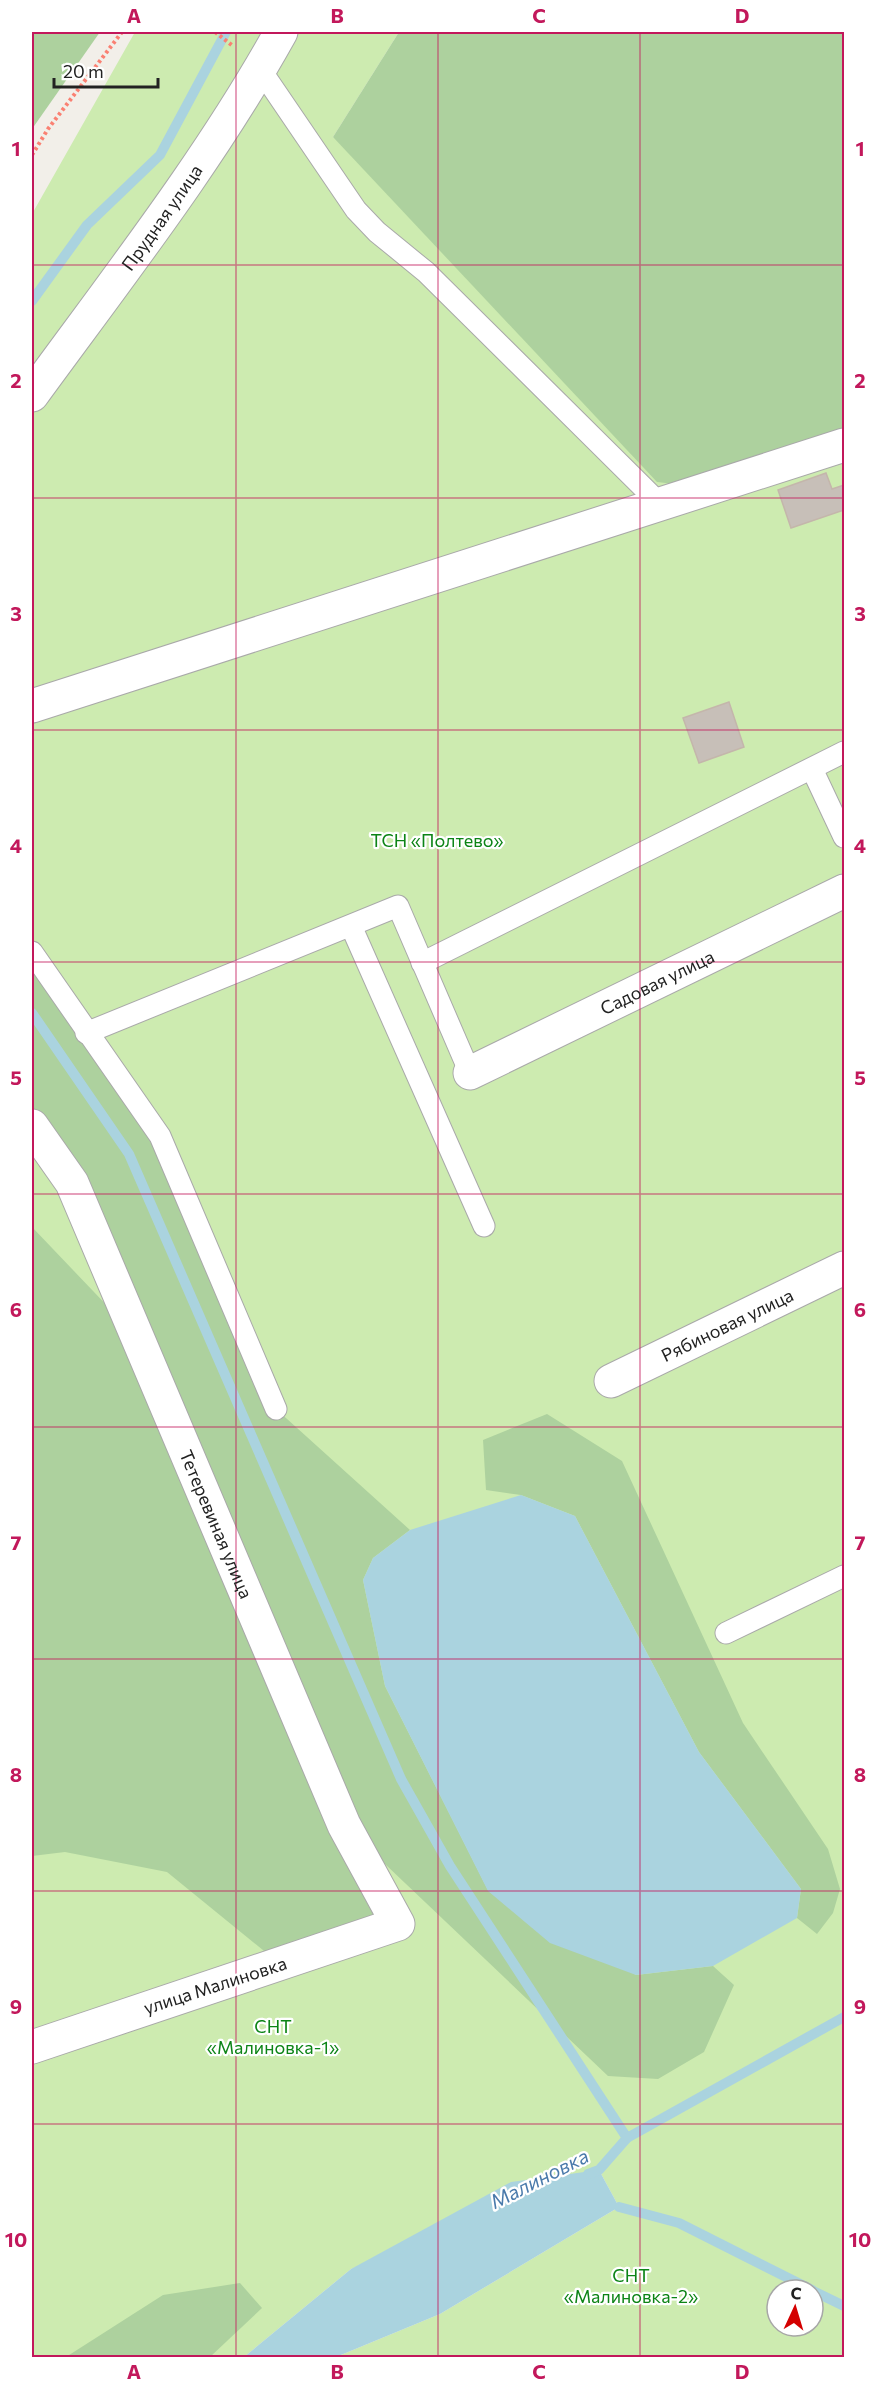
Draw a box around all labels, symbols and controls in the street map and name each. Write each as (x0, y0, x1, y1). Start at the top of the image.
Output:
text: A (127, 3, 141, 27)
text: B (330, 3, 344, 27)
text: C (532, 3, 546, 27)
text: D (735, 3, 749, 27)
scale bar (54, 51, 158, 89)
text: 20 m (63, 60, 104, 82)
text: 1 (11, 136, 21, 160)
text: 1 (855, 136, 865, 160)
street label: Прудная улица (117, 160, 207, 275)
text: 2 (10, 368, 22, 392)
text: 2 (854, 368, 866, 392)
text: 3 (10, 601, 22, 625)
text: 3 (854, 601, 866, 625)
park label: ТСН «Полтево» (371, 829, 503, 851)
text: 4 (10, 833, 22, 857)
text: 4 (854, 833, 866, 857)
street label: Садовая улица (596, 945, 718, 1019)
text: 5 (10, 1065, 22, 1089)
text: 5 (854, 1065, 866, 1089)
street label: Рябиновая улица (657, 1283, 797, 1366)
text: 6 (10, 1297, 22, 1321)
text: 6 (854, 1297, 866, 1321)
street label: Тетеревиная улица (175, 1446, 258, 1602)
text: 7 (11, 1530, 22, 1554)
text: 7 (855, 1530, 866, 1554)
text: 8 (10, 1762, 22, 1786)
text: 8 (854, 1762, 866, 1786)
street label: улица Малиновка (141, 1951, 289, 2019)
text: 9 (10, 1994, 22, 2018)
text: 9 (854, 1994, 866, 2018)
park label: СНТ «Малиновка-1» (207, 2015, 339, 2058)
water label: Малиновка (486, 2143, 592, 2213)
text: 10 (5, 2227, 27, 2251)
text: 10 (849, 2227, 871, 2251)
park label: СНТ «Малиновка-2» (564, 2264, 698, 2307)
north arrow (765, 2278, 825, 2338)
text: С (790, 2283, 802, 2302)
text: A (127, 2359, 141, 2383)
text: B (330, 2359, 344, 2383)
text: C (532, 2359, 546, 2383)
text: D (735, 2359, 749, 2383)

